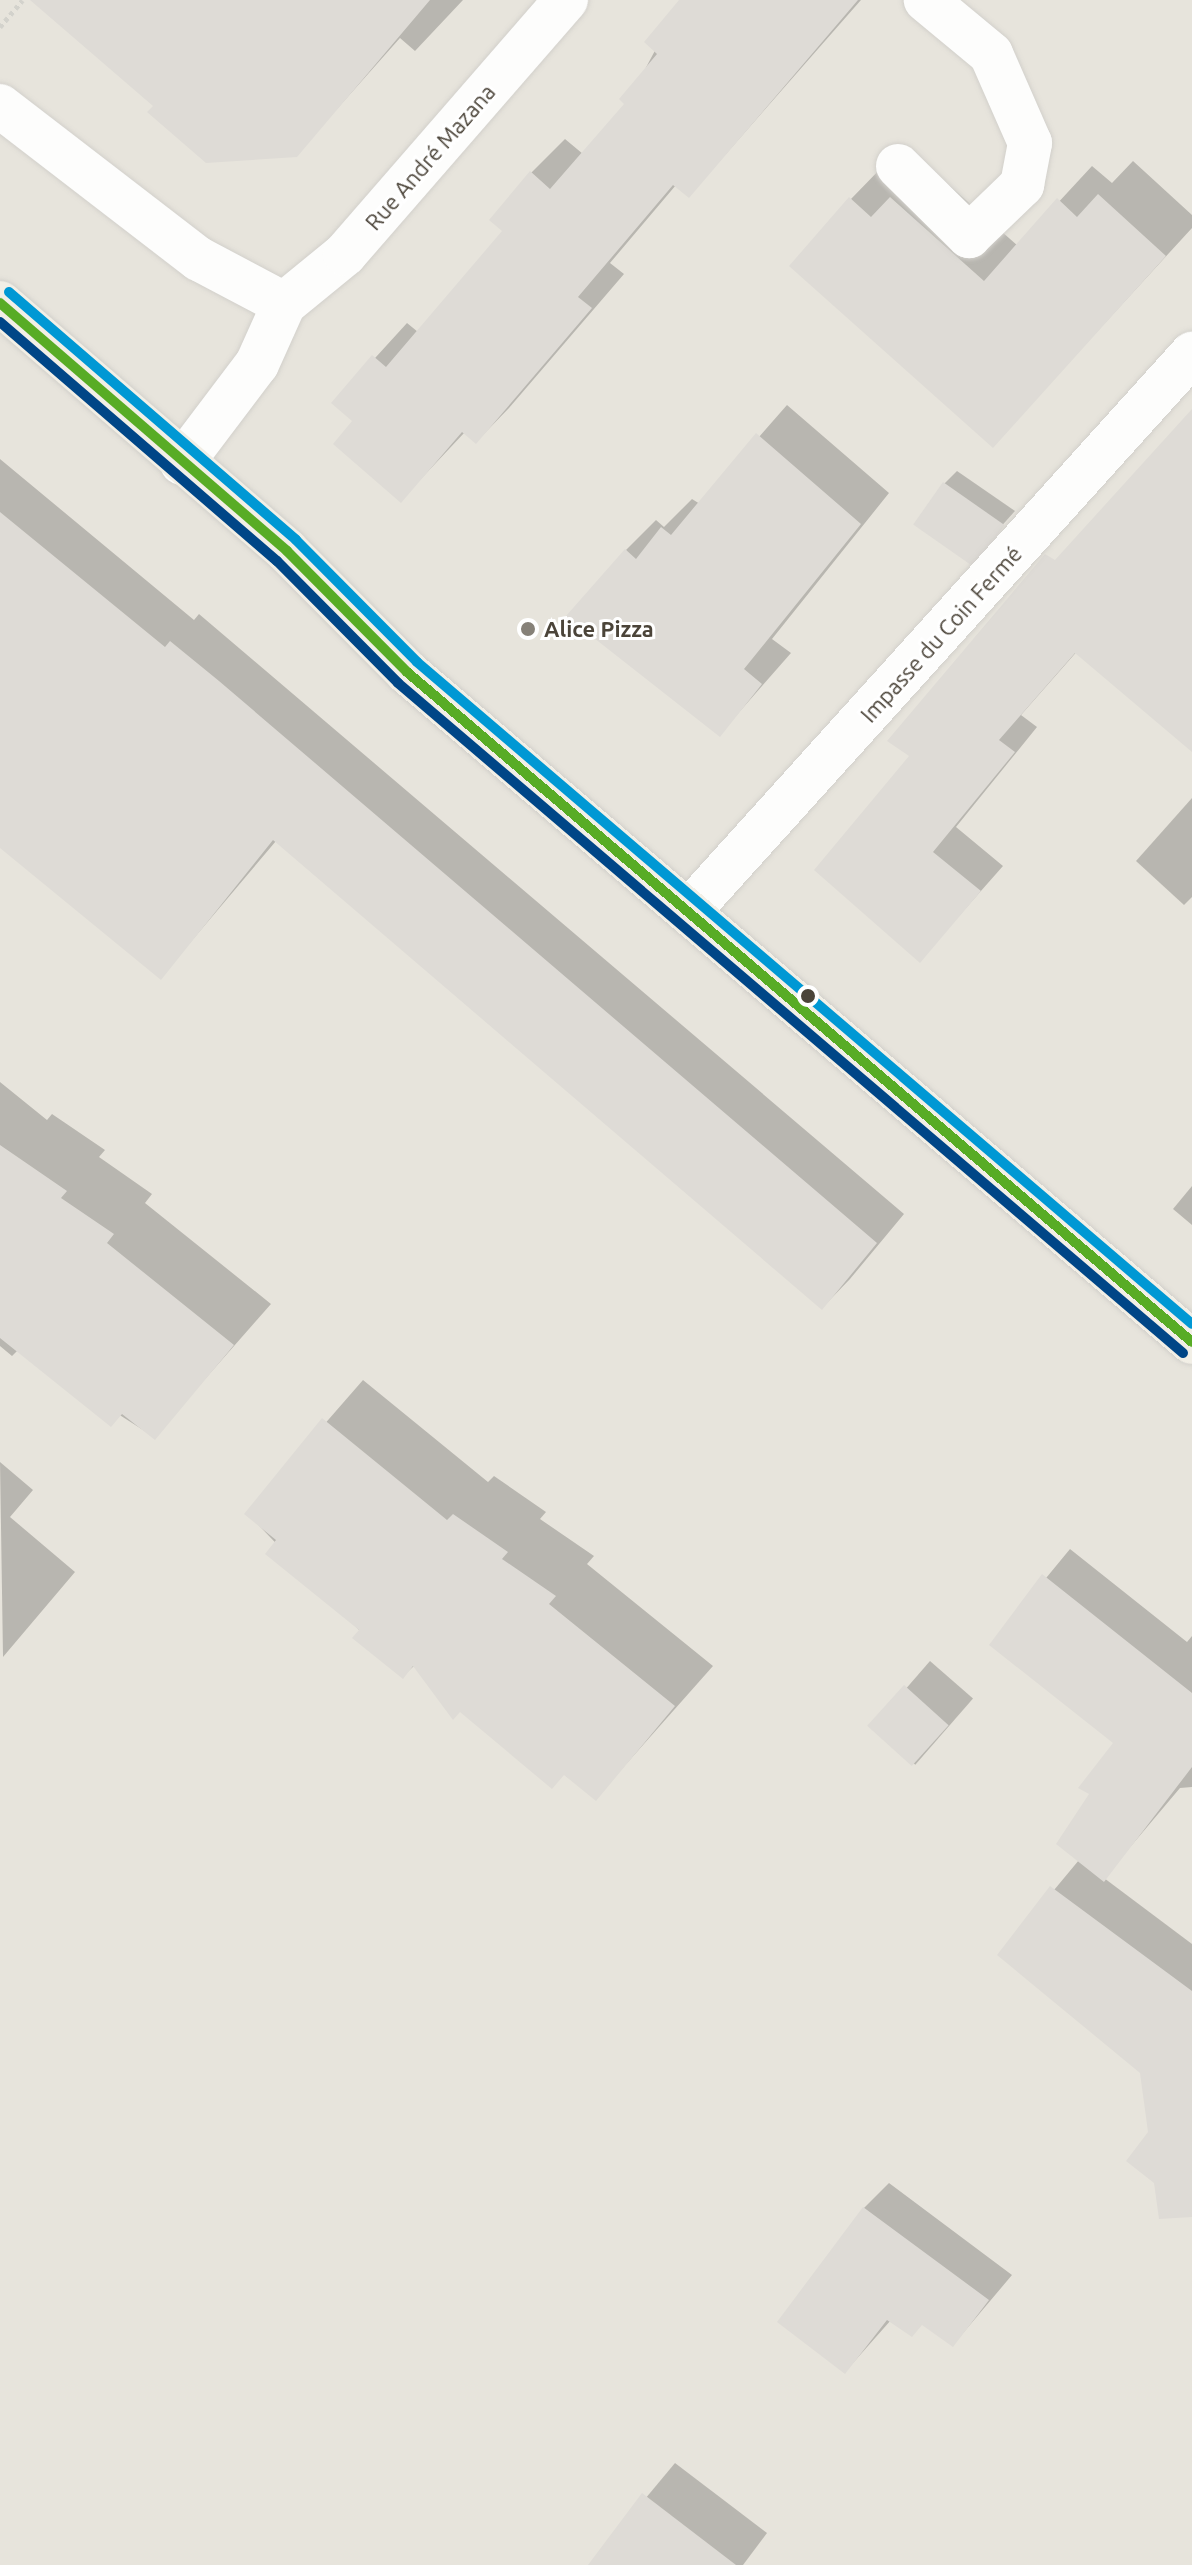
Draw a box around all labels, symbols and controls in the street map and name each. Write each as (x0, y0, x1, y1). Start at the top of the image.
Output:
street label: Rue André Mazana (360, 79, 500, 235)
street label: Impasse du Coin Fermé (855, 540, 1027, 728)
place label: Alice Pizza (544, 616, 654, 642)
marker: Alice Pizza (519, 620, 537, 638)
unlabelled marker (800, 988, 816, 1004)

